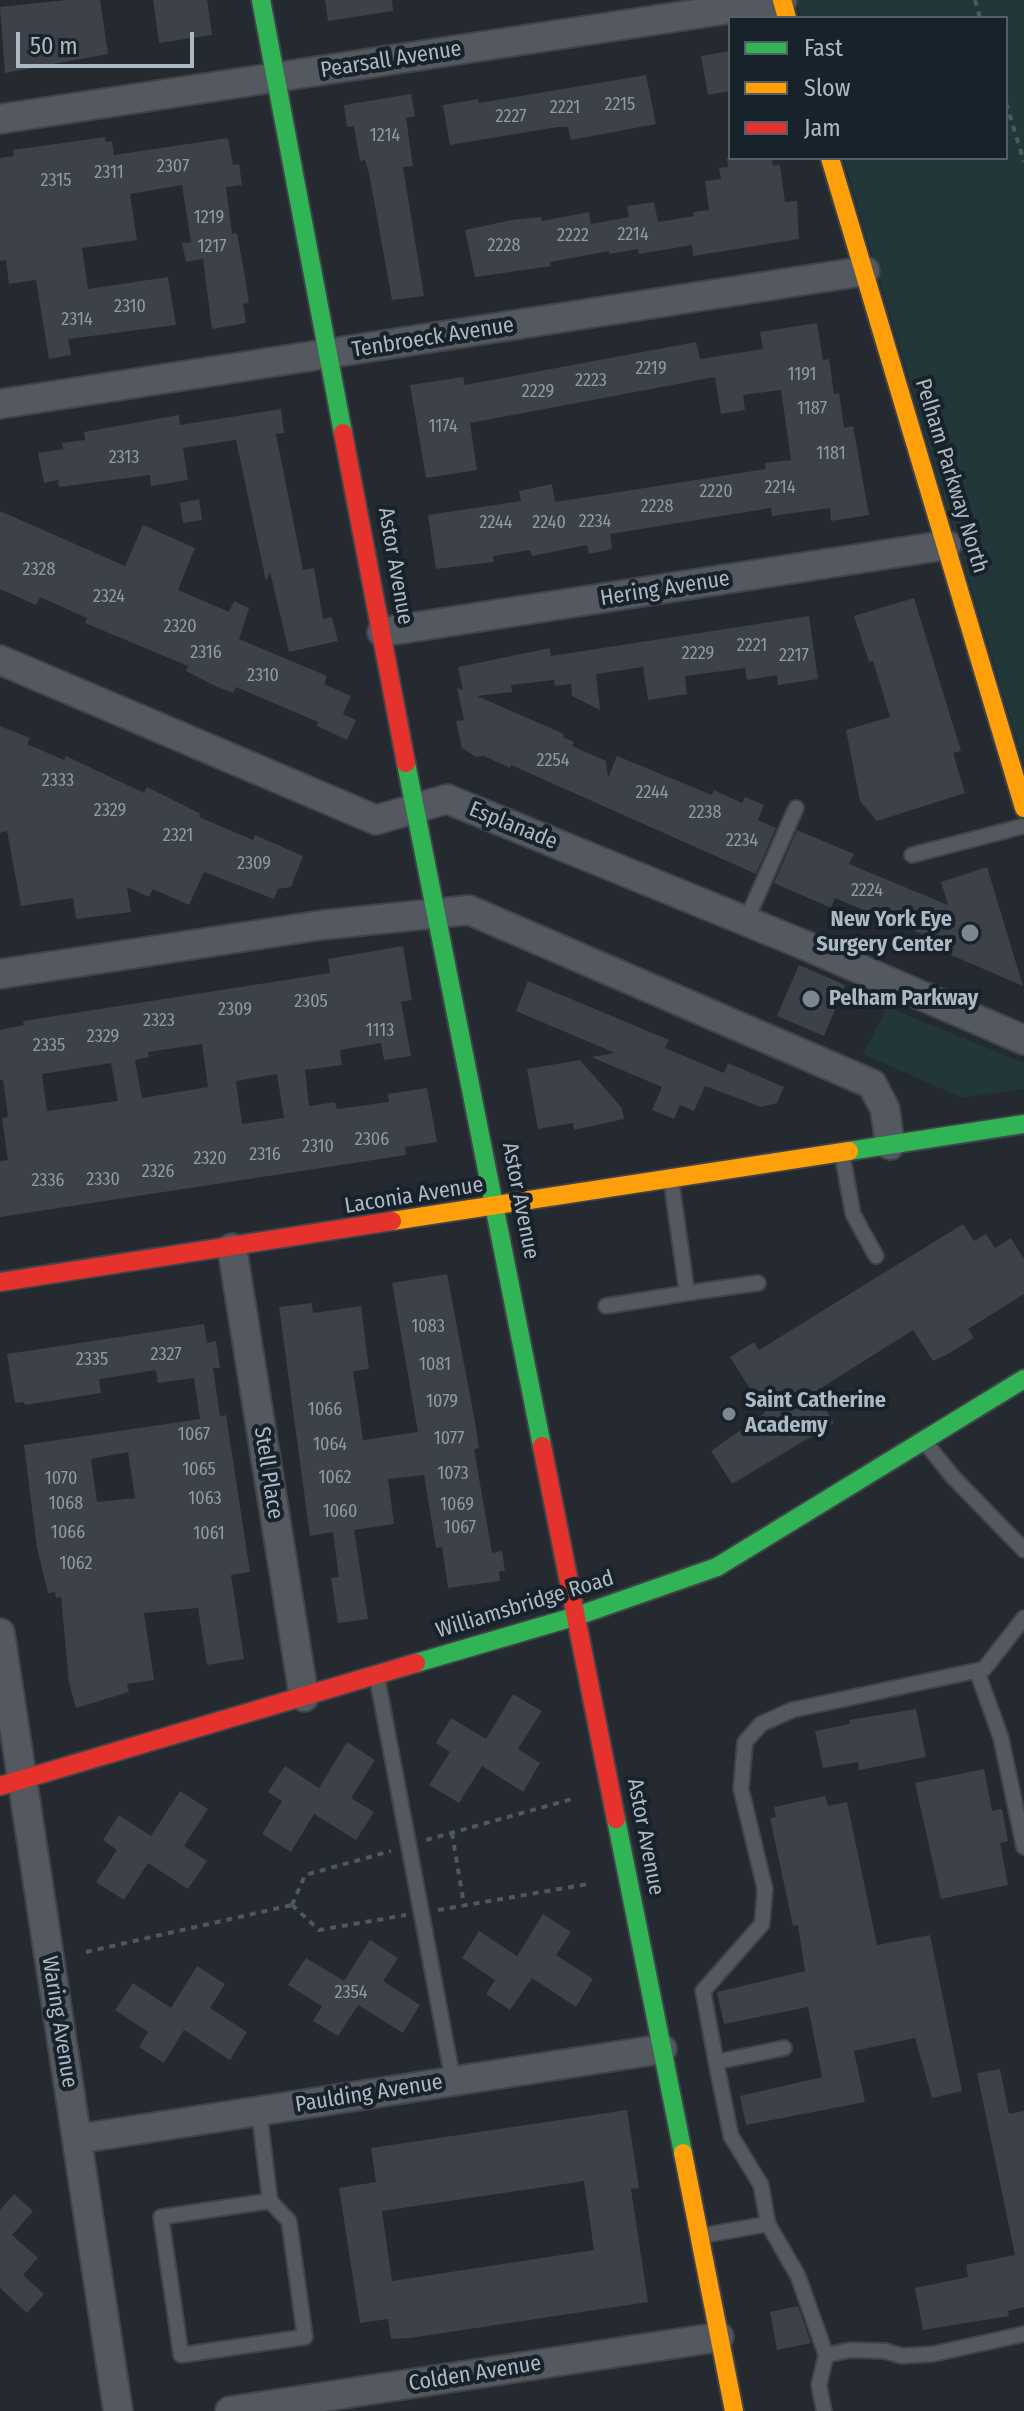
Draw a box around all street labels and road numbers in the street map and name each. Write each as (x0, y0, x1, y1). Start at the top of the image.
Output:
street label: Pearsall Avenue (319, 36, 463, 84)
street label: Tenbroeck Avenue (350, 312, 516, 364)
street label: Pelham Parkway North (909, 376, 993, 576)
street label: Astor Avenue (372, 505, 418, 627)
street label: Hering Avenue (598, 566, 732, 612)
street label: Esplanade (465, 796, 561, 856)
street label: Astor Avenue (496, 1140, 544, 1262)
street label: Laconia Avenue (343, 1172, 485, 1220)
street label: Stell Place (248, 1425, 288, 1521)
street label: Williamsbridge Road (433, 1565, 617, 1645)
street label: Astor Avenue (621, 1776, 669, 1898)
street label: Waring Avenue (36, 1954, 82, 2090)
street label: Paulding Avenue (293, 2069, 445, 2119)
street label: Colden Avenue (407, 2351, 543, 2397)

